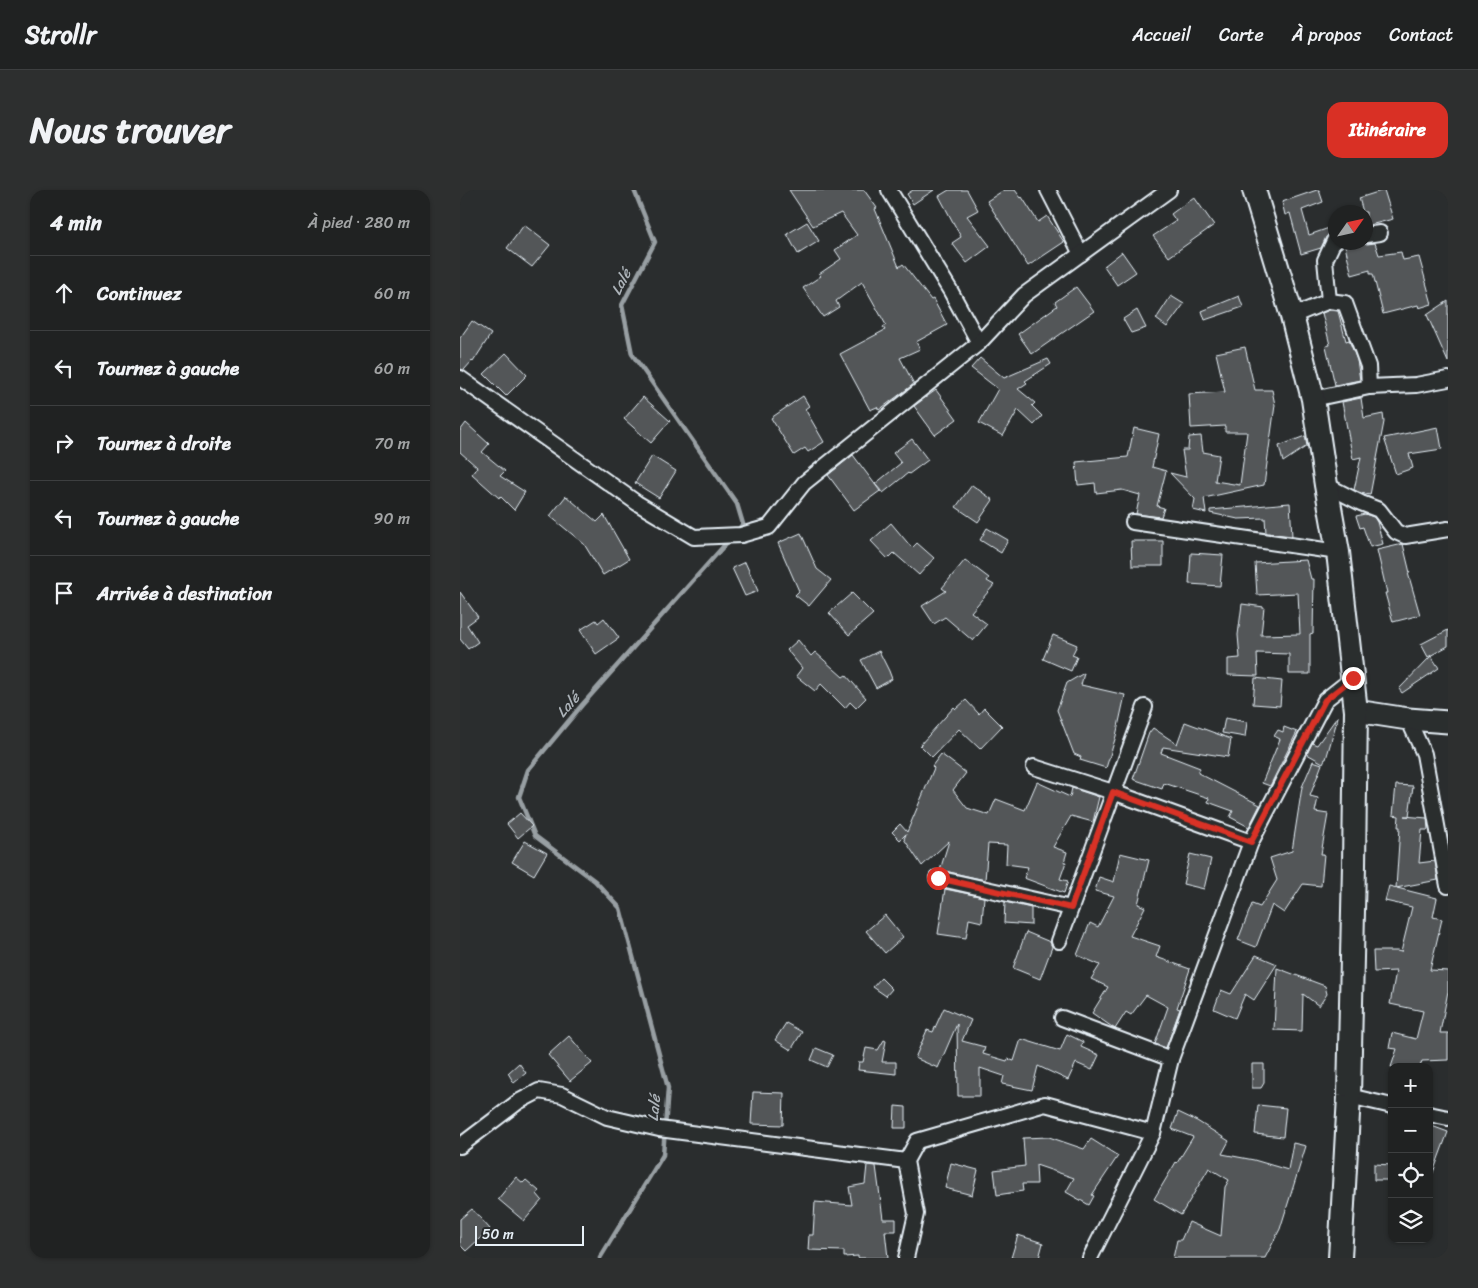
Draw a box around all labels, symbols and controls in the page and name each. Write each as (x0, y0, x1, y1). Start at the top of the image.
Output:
text: Strollr (25, 14, 96, 56)
text: Accueil (1132, 19, 1191, 51)
text: Carte (1219, 19, 1264, 51)
text: À propos (1292, 19, 1361, 51)
text: Contact (1389, 19, 1453, 51)
text: Nous trouver (30, 99, 230, 161)
button: Itinéraire (1327, 102, 1448, 158)
text: 4 min (50, 204, 102, 242)
north arrow (1328, 205, 1373, 250)
text: À pied · 280 m (308, 208, 410, 237)
water label: Lalé (603, 262, 640, 300)
text: Continuez (97, 277, 182, 310)
icon: ahead (50, 279, 78, 307)
text: 60 m (374, 279, 410, 308)
text: Tournez à gauche (97, 352, 239, 385)
icon: left (50, 354, 78, 382)
text: 60 m (374, 354, 410, 383)
text: Tournez à droite (97, 427, 231, 460)
icon: right (50, 429, 78, 457)
text: 70 m (374, 429, 410, 458)
text: Tournez à gauche (97, 502, 239, 535)
icon: left (50, 504, 78, 532)
text: 90 m (374, 504, 410, 533)
text: Arrivée à destination (97, 577, 272, 610)
icon: arrive (50, 579, 78, 607)
route end (1342, 667, 1365, 690)
water label: Lalé (550, 685, 588, 724)
route start (927, 867, 950, 890)
map controls (1388, 1063, 1433, 1243)
button: + (1388, 1063, 1433, 1108)
water label: Lalé (640, 1091, 668, 1122)
button: − (1388, 1108, 1433, 1153)
button: locate (1388, 1153, 1433, 1198)
button: layers (1388, 1198, 1433, 1243)
text: 50 m (482, 1222, 514, 1247)
scale bar (475, 1223, 584, 1246)

